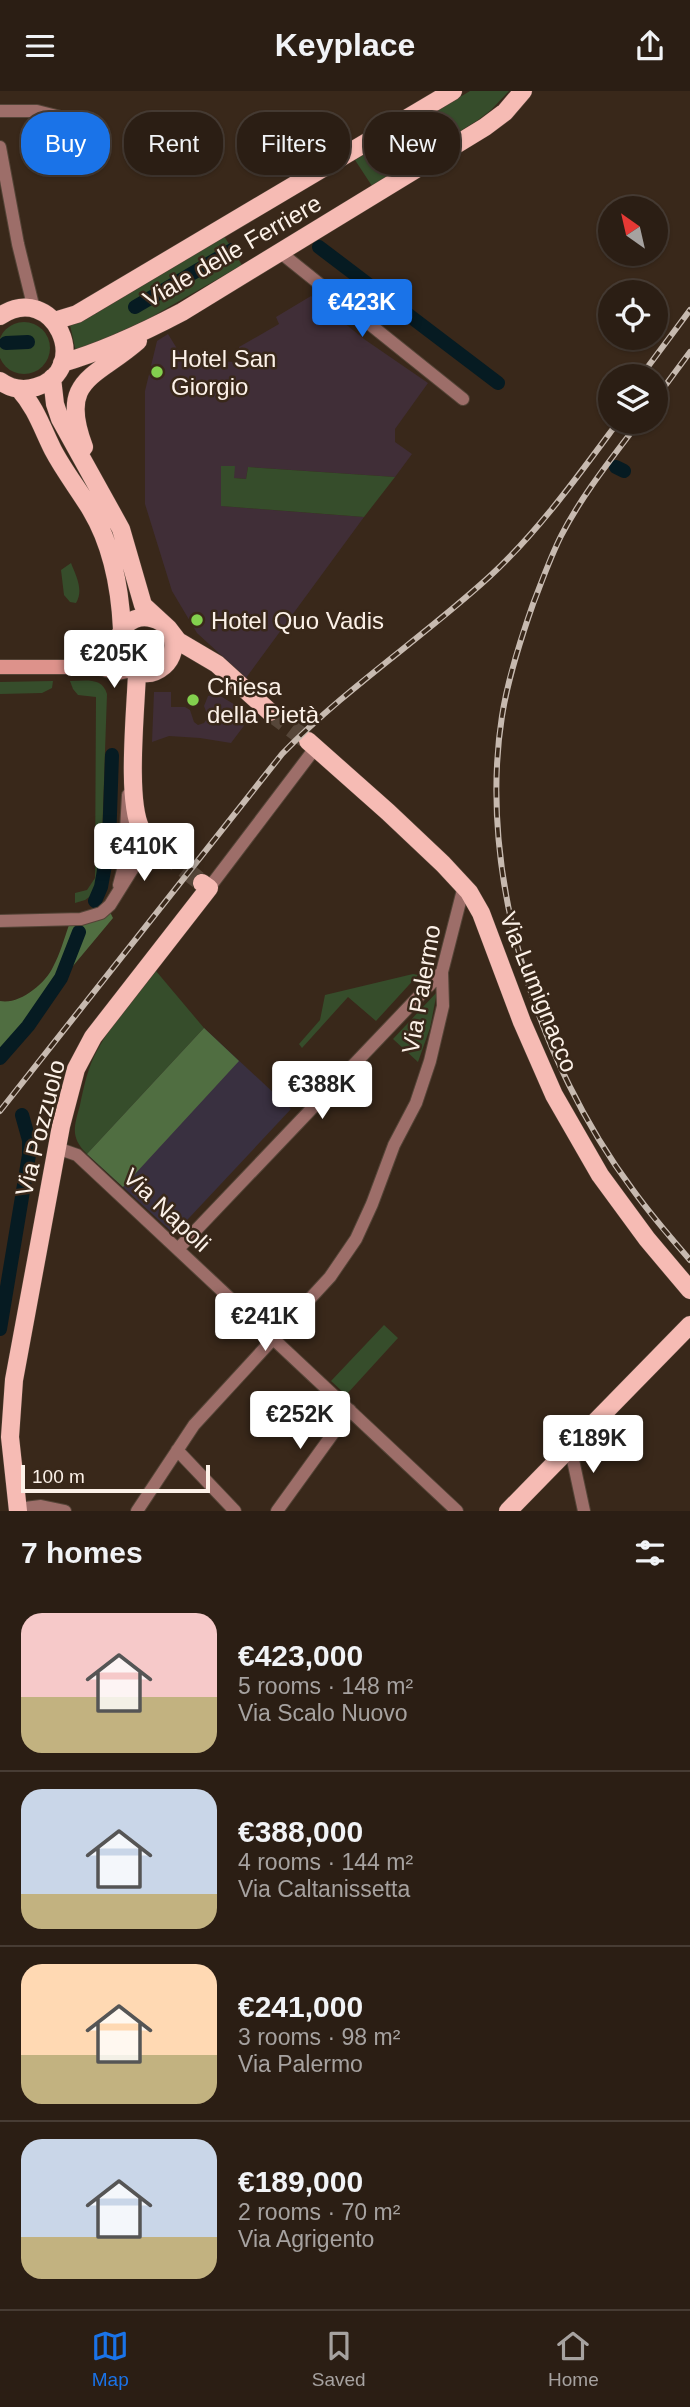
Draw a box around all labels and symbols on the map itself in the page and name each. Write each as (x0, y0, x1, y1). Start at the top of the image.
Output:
street label: Viale delle Ferriere (138, 189, 326, 313)
north arrow (598, 196, 668, 266)
pin: €423K (313, 279, 411, 339)
place label: Hotel San Giorgio (171, 345, 276, 400)
marker: Hotel San Giorgio (149, 364, 165, 380)
place label: Hotel Quo Vadis (211, 607, 384, 634)
marker: Hotel Quo Vadis (189, 612, 205, 628)
pin: €205K (65, 631, 163, 690)
place label: Chiesa della Pietà (207, 673, 320, 728)
marker: Chiesa della Pietà (185, 692, 201, 708)
pin: €410K (95, 823, 193, 883)
street label: Via Lumignacco (495, 908, 583, 1076)
street label: Via Palermo (396, 922, 446, 1056)
street label: Via Pozzuolo (10, 1057, 70, 1199)
pin: €388K (273, 1061, 371, 1121)
street label: Via Napoli (118, 1163, 216, 1257)
pin: €241K (216, 1293, 314, 1353)
pin: €252K (251, 1391, 349, 1451)
pin: €189K (544, 1415, 642, 1475)
scale bar (21, 1462, 210, 1494)

